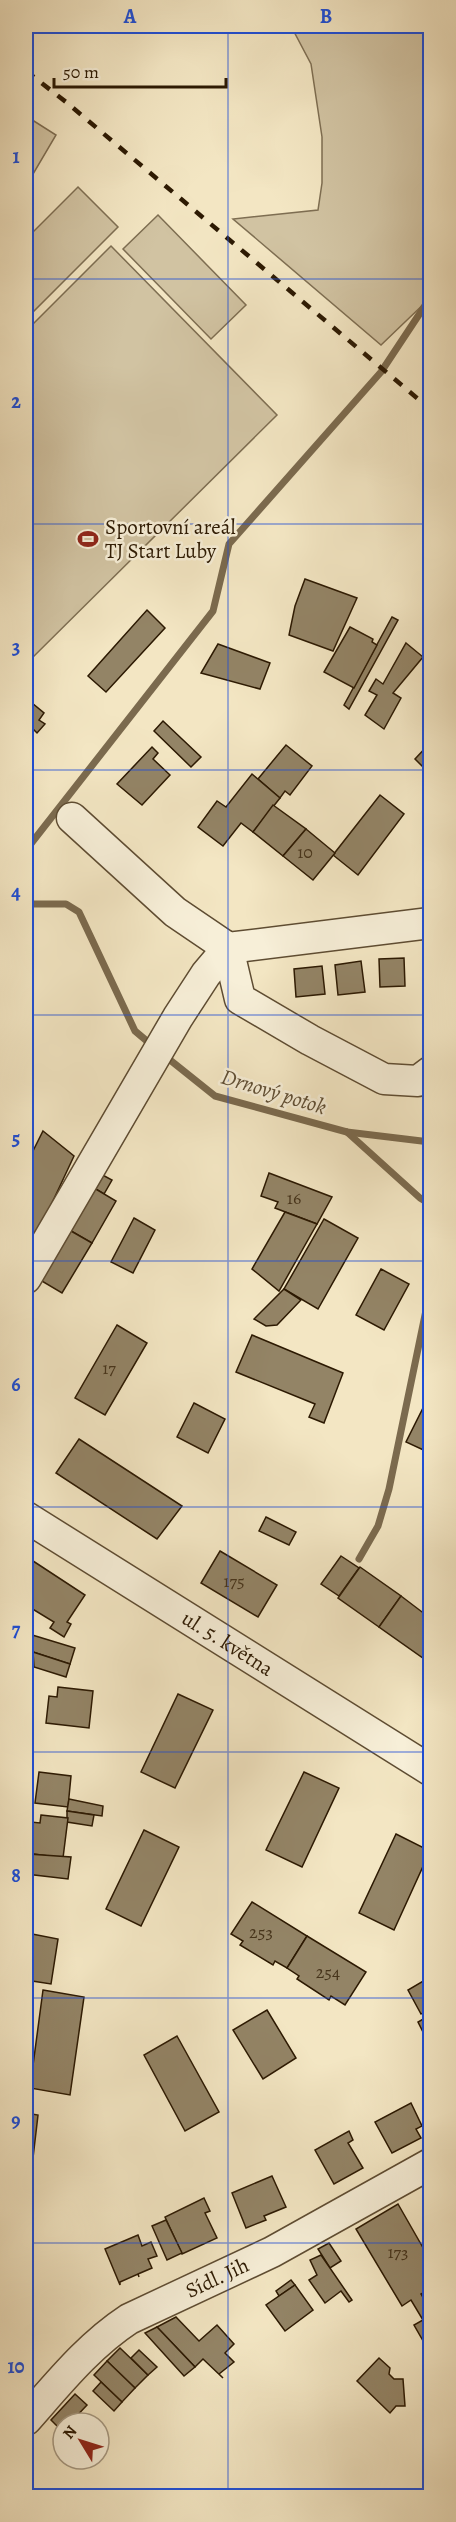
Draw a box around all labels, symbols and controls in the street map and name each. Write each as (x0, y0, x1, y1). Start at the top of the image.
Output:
text: A (123, 3, 137, 30)
text: B (320, 3, 332, 30)
scale bar (54, 51, 226, 89)
text: 50 m (63, 60, 99, 84)
text: 1 (12, 143, 20, 170)
text: 2 (11, 388, 21, 415)
place label: Sportovní areál TJ Start Luby (105, 513, 236, 565)
sports icon: Sportovní areál TJ Start Luby (76, 527, 100, 551)
text: 3 (12, 634, 20, 661)
house number: 10 (297, 840, 313, 864)
text: 4 (11, 879, 21, 906)
water label: Drnový potok (217, 1062, 330, 1122)
text: 5 (12, 1125, 20, 1152)
house number: 16 (287, 1186, 301, 1210)
house number: 17 (102, 1356, 116, 1380)
text: 6 (11, 1371, 21, 1398)
house number: 175 (223, 1569, 245, 1593)
street label: ul. 5. května (177, 1604, 279, 1683)
text: 7 (12, 1616, 21, 1643)
text: 8 (11, 1862, 21, 1889)
house number: 253 (249, 1920, 273, 1944)
house number: 254 (316, 1960, 340, 1984)
text: 9 (11, 2107, 21, 2134)
house number: 173 (387, 2240, 409, 2264)
street label: Sídl. Jih (181, 2251, 253, 2305)
text: 10 (7, 2353, 25, 2380)
north arrow (51, 2411, 111, 2471)
text: N (58, 2421, 82, 2444)

